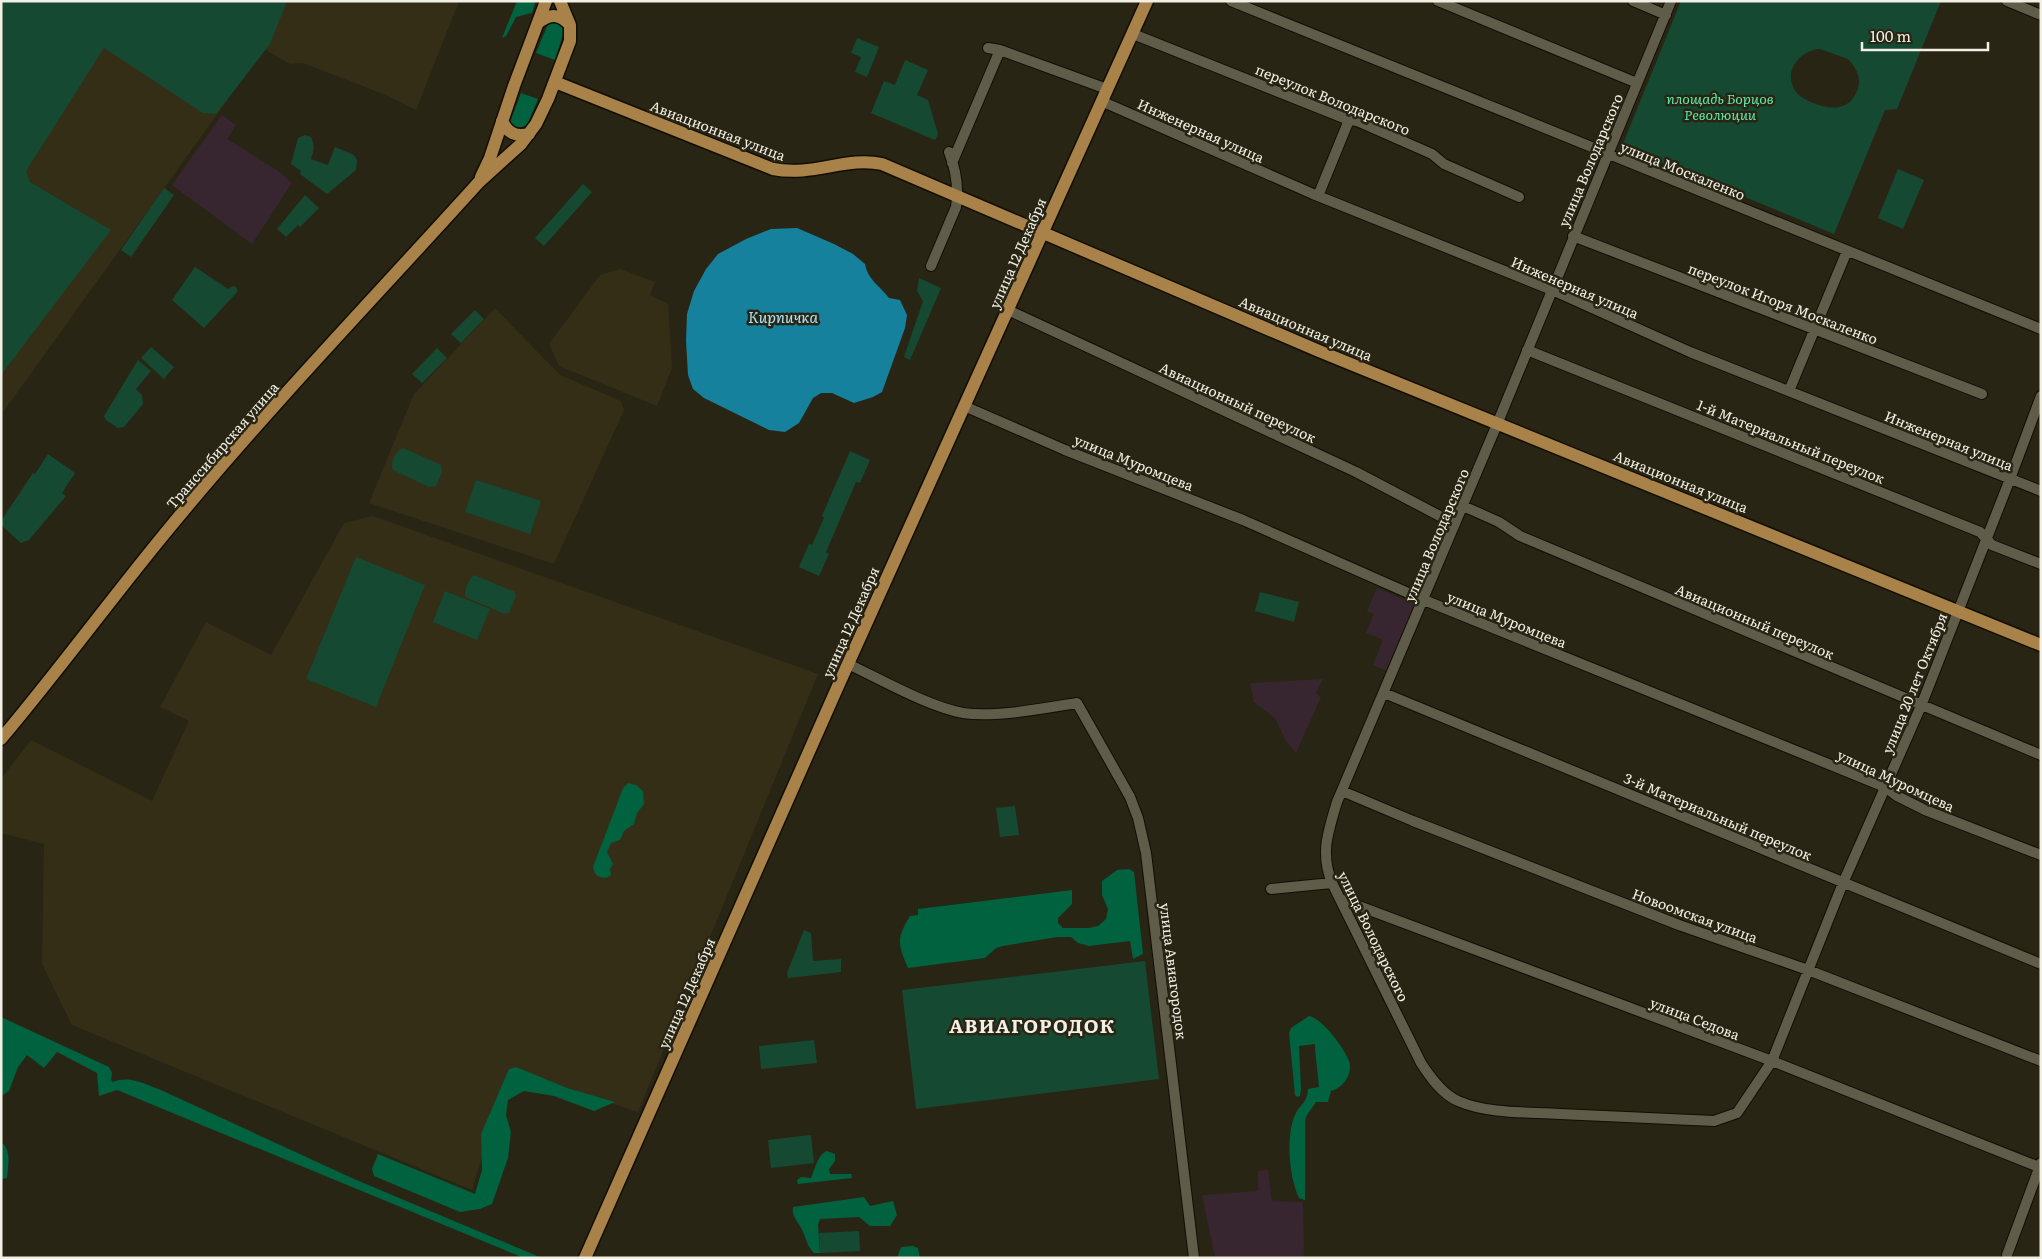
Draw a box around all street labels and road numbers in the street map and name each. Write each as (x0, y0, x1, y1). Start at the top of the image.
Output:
street label: переулок Володарского (1253, 59, 1413, 139)
street label: улица Володарского (1553, 90, 1627, 230)
street label: Инженерная улица (1134, 93, 1268, 167)
street label: Авиационная улица (648, 95, 789, 165)
street label: улица Москаленко (1618, 136, 1748, 204)
street label: улица 12 Декабря (984, 194, 1050, 312)
street label: Инженерная улица (1508, 251, 1642, 323)
street label: переулок Игоря Москаленко (1685, 257, 1881, 349)
street label: Авиационная улица (1236, 291, 1376, 365)
street label: Авиационный переулок (1156, 357, 1320, 447)
street label: Транссибирская улица (161, 377, 283, 513)
street label: 1-й Материальный переулок (1694, 394, 1888, 488)
street label: Инженерная улица (1882, 405, 2017, 475)
street label: улица Муромцева (1071, 429, 1197, 495)
street label: Авиационная улица (1611, 445, 1752, 517)
street label: улица Володарского (1399, 465, 1473, 605)
street label: улица 12 Декабря (817, 563, 883, 681)
street label: Авиационный переулок (1673, 578, 1838, 664)
street label: улица Муромцева (1444, 586, 1570, 652)
street label: улица 20 лет Октября (1877, 609, 1951, 757)
street label: улица Муромцева (1834, 744, 1958, 816)
street label: 3-й Материальный переулок (1621, 767, 1816, 865)
street label: улица Володарского (1334, 867, 1414, 1005)
street label: Новоомская улица (1630, 883, 1761, 947)
street label: улица Авиагородок (1156, 902, 1192, 1041)
street label: улица 12 Декабря (653, 934, 719, 1052)
street label: улица Седова (1647, 992, 1743, 1044)

